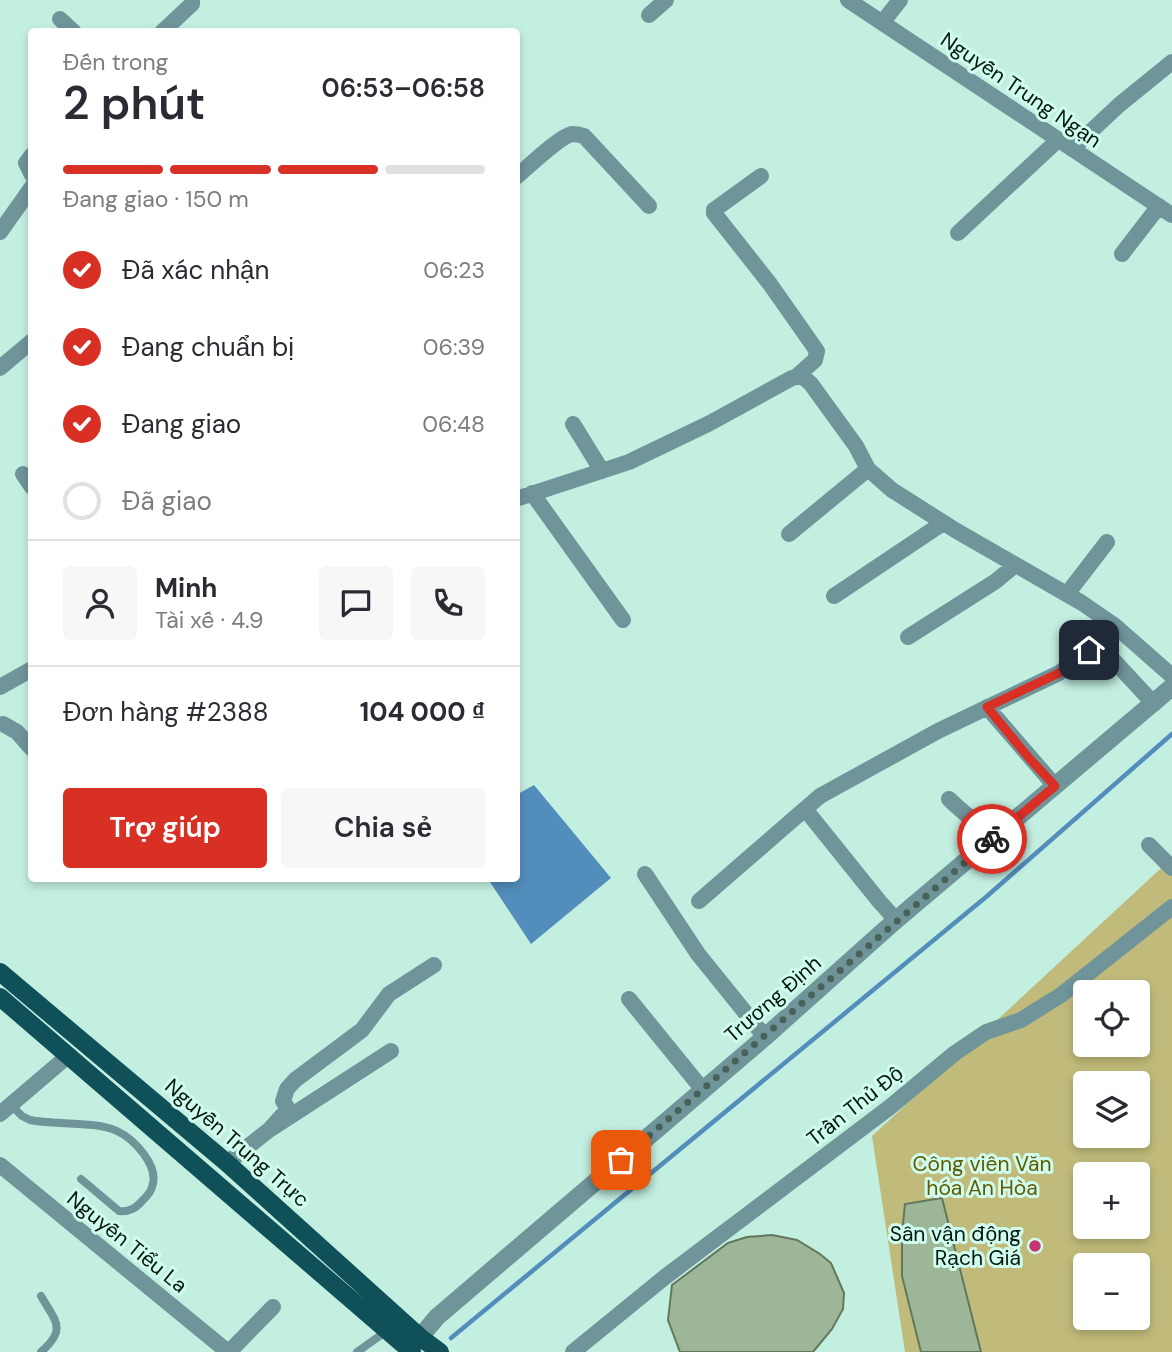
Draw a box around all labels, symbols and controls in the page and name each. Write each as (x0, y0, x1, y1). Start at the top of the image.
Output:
street label: Nguyễn Trung Ngạn (935, 26, 1107, 154)
text: Đến trong (63, 47, 168, 77)
text: 06:53–06:58 (322, 71, 485, 105)
text: 2 phút (63, 73, 205, 133)
text: Đang giao · 150 m (63, 184, 249, 214)
icon: check (63, 251, 101, 289)
text: Đã xác nhận (122, 253, 270, 287)
text: 06:23 (423, 255, 485, 285)
icon: check (63, 328, 101, 366)
text: Đang chuẩn bị (122, 330, 294, 364)
text: 06:39 (423, 332, 485, 362)
icon: check (63, 405, 101, 443)
text: Đang giao (122, 407, 241, 441)
text: 06:48 (422, 409, 485, 439)
text: Đã giao (122, 484, 212, 518)
button: person (63, 566, 137, 640)
button: chat (319, 566, 393, 640)
button: phone (411, 566, 485, 640)
text: Minh (155, 571, 217, 605)
text: Tài xế · 4.9 (155, 605, 263, 635)
pin (1059, 620, 1119, 680)
icon: home (1070, 631, 1108, 669)
text: Đơn hàng #2388 (63, 695, 269, 729)
text: 104 000 ₫ (360, 695, 485, 729)
button: Trợ giúp (63, 788, 267, 868)
button: Chia sẻ (281, 788, 485, 868)
courier (957, 804, 1027, 874)
icon: bike (973, 820, 1011, 858)
street label: Trương Định (719, 949, 827, 1049)
map controls (1073, 980, 1150, 1330)
button: locate (1073, 980, 1150, 1057)
street label: Trần Thủ Độ (801, 1060, 909, 1152)
button: layers (1073, 1071, 1150, 1148)
street label: Nguyễn Trung Trực (159, 1073, 315, 1213)
pin (591, 1130, 651, 1190)
icon: bag (602, 1141, 640, 1179)
park label: Công viên Văn hóa An Hòa (913, 1150, 1051, 1202)
button: + (1073, 1162, 1150, 1239)
street label: Nguyễn Tiểu La (61, 1185, 193, 1299)
place label: Sân vận động Rạch Giá (890, 1220, 1021, 1272)
marker: Sân vận động Rạch Giá (1027, 1238, 1043, 1254)
button: − (1073, 1253, 1150, 1330)

